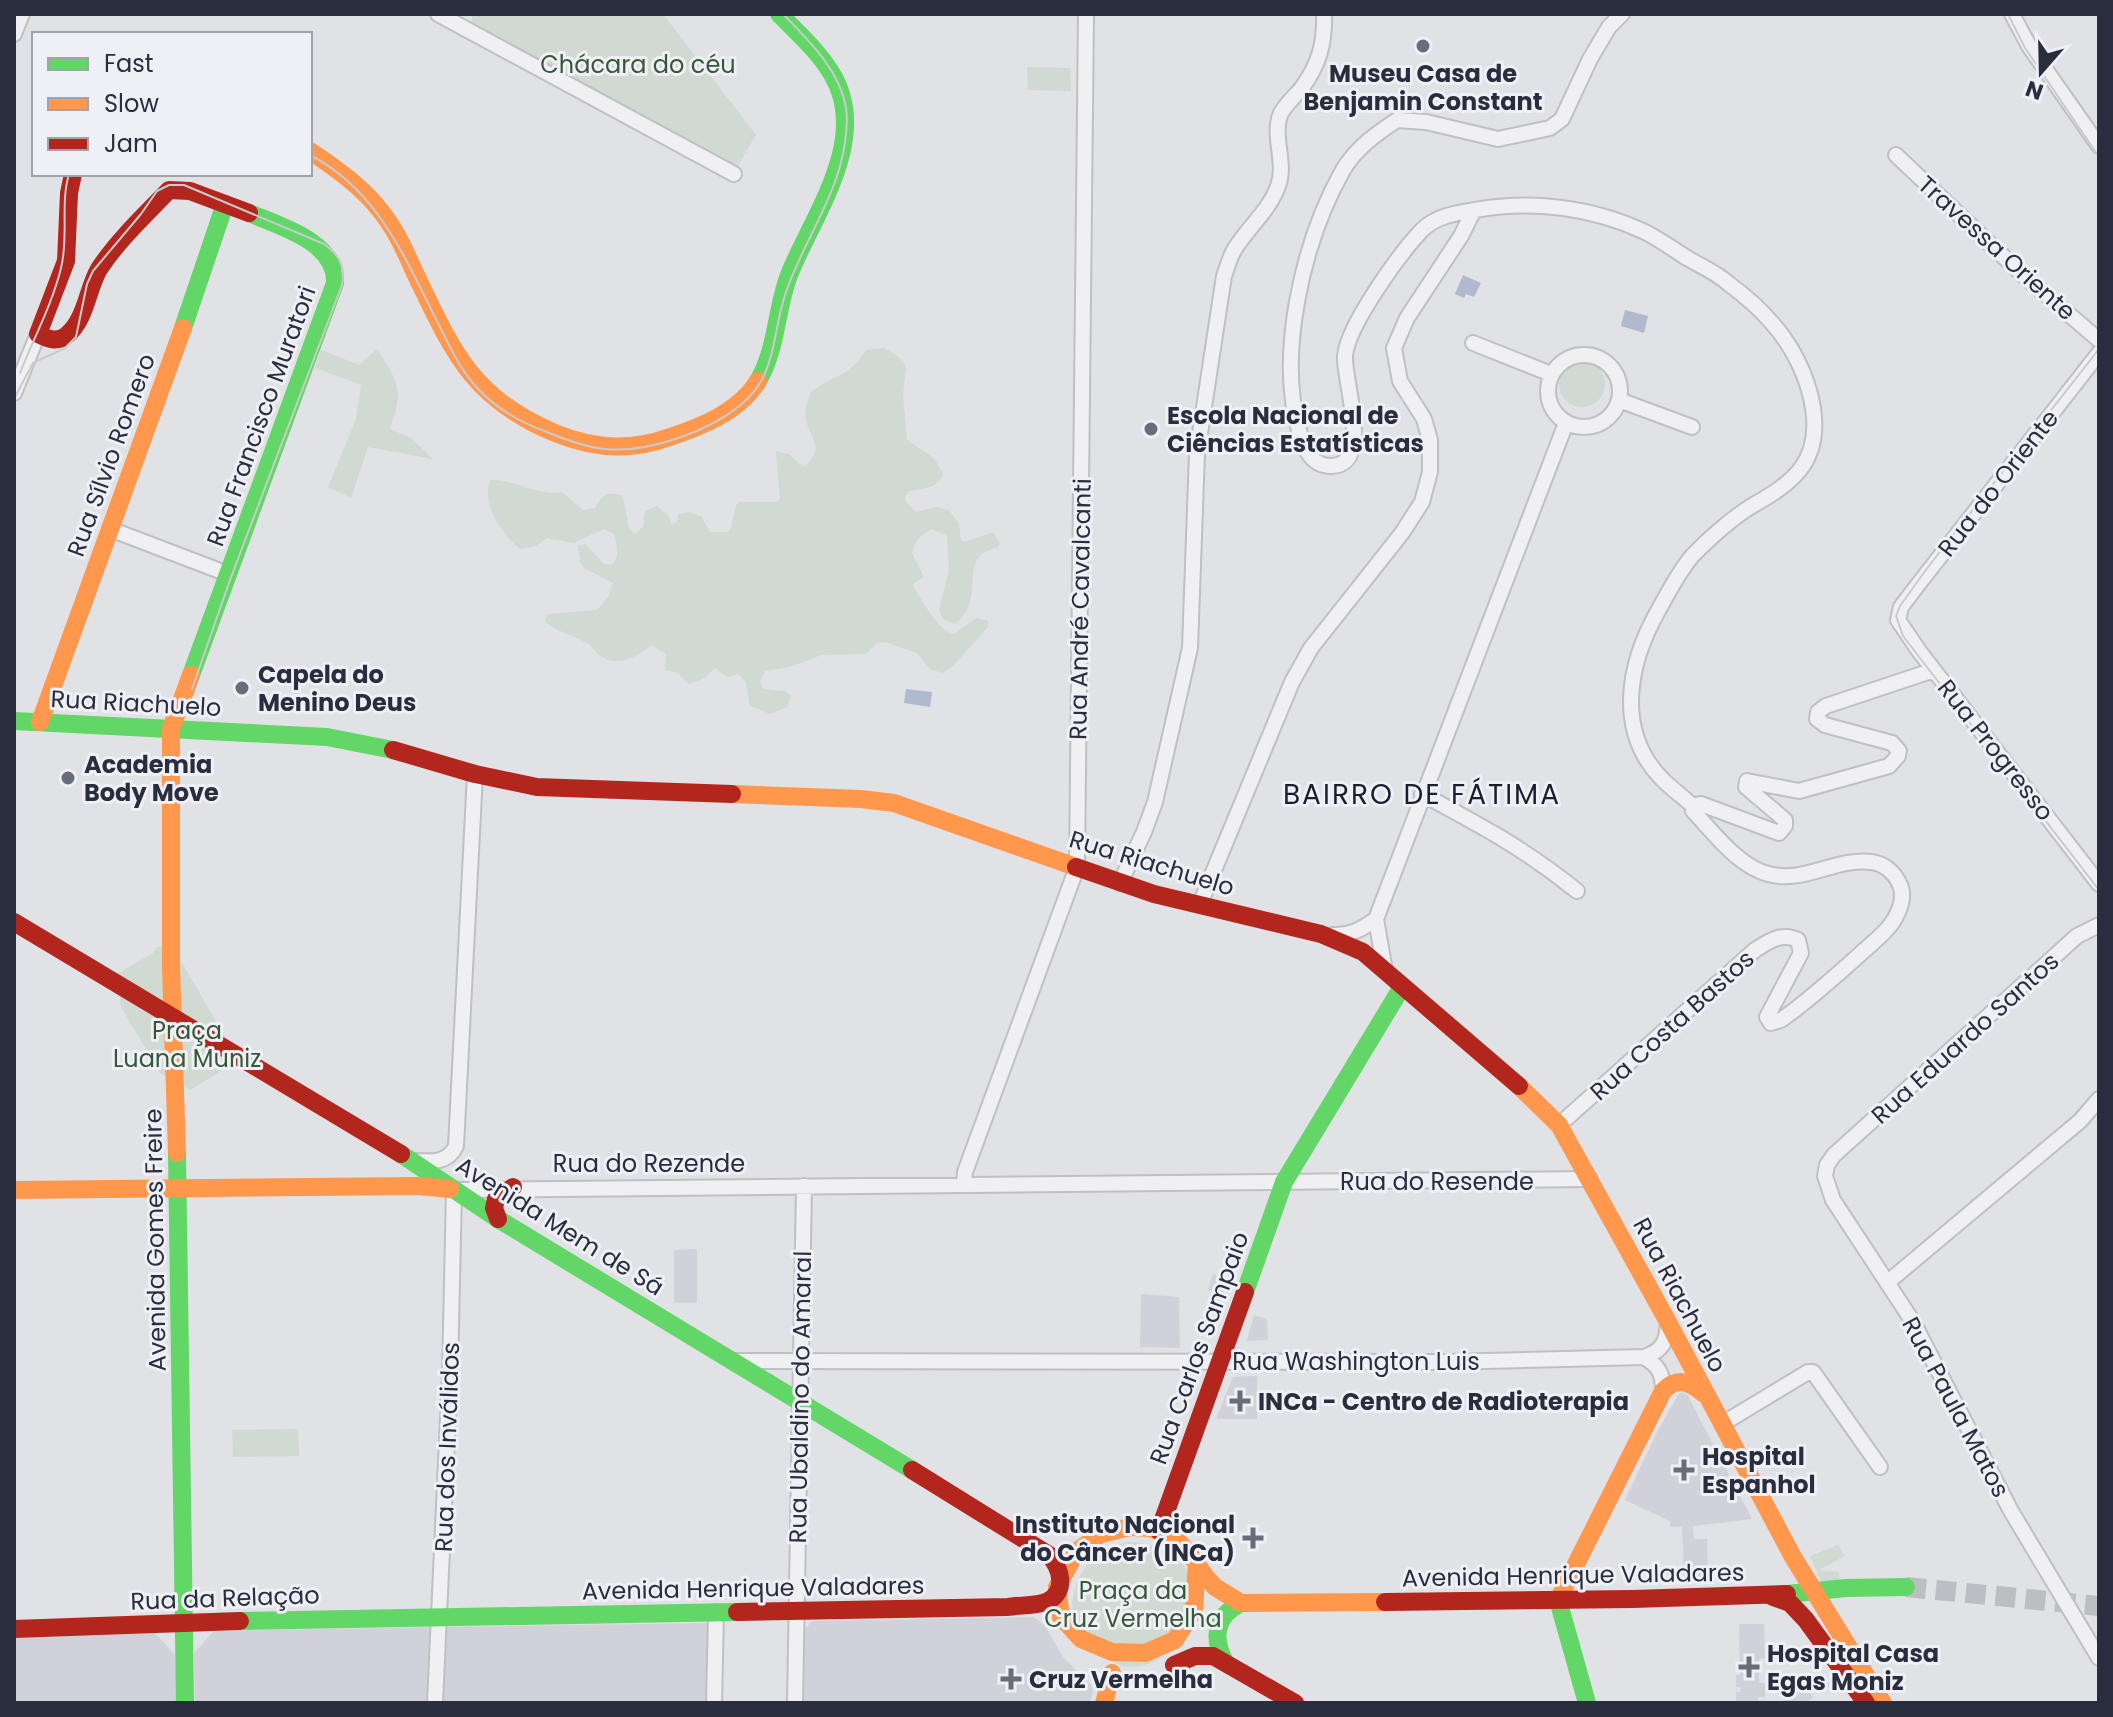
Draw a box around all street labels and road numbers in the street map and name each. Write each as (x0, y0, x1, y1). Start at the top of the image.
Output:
street label: Travessa Oriente (1911, 168, 2083, 328)
street label: Rua Francisco Muratori (199, 281, 323, 551)
street label: Rua Sílvio Romero (59, 349, 163, 561)
street label: Rua do Oriente (1930, 403, 2066, 563)
street label: Rua André Cavalcanti (1061, 478, 1099, 740)
street label: Rua Progresso (1930, 672, 2062, 828)
street label: Rua Riachuelo (50, 682, 222, 724)
street label: Rua Riachuelo (1066, 822, 1238, 904)
street label: Rua Costa Bastos (1583, 942, 1761, 1108)
street label: Rua Eduardo Santos (1864, 945, 2066, 1131)
street label: Avenida Gomes Freire (136, 1108, 174, 1372)
street label: Rua do Rezende (553, 1147, 745, 1180)
street label: Avenida Mem de Sá (450, 1149, 670, 1303)
street label: Rua do Resende (1340, 1165, 1534, 1198)
street label: Rua Riachuelo (1625, 1212, 1735, 1378)
street label: Rua Carlos Sampaio (1142, 1227, 1256, 1469)
street label: Rua Ubaldino do Amaral (781, 1250, 819, 1544)
street label: Rua Paula Matos (1894, 1311, 2018, 1503)
street label: Rua dos Inválidos (427, 1341, 467, 1553)
street label: Rua Washington Luis (1232, 1345, 1480, 1378)
street label: Avenida Henrique Valadares (1401, 1556, 1745, 1594)
street label: Avenida Henrique Valadares (581, 1569, 925, 1607)
street label: Rua da Relação (130, 1578, 320, 1618)

